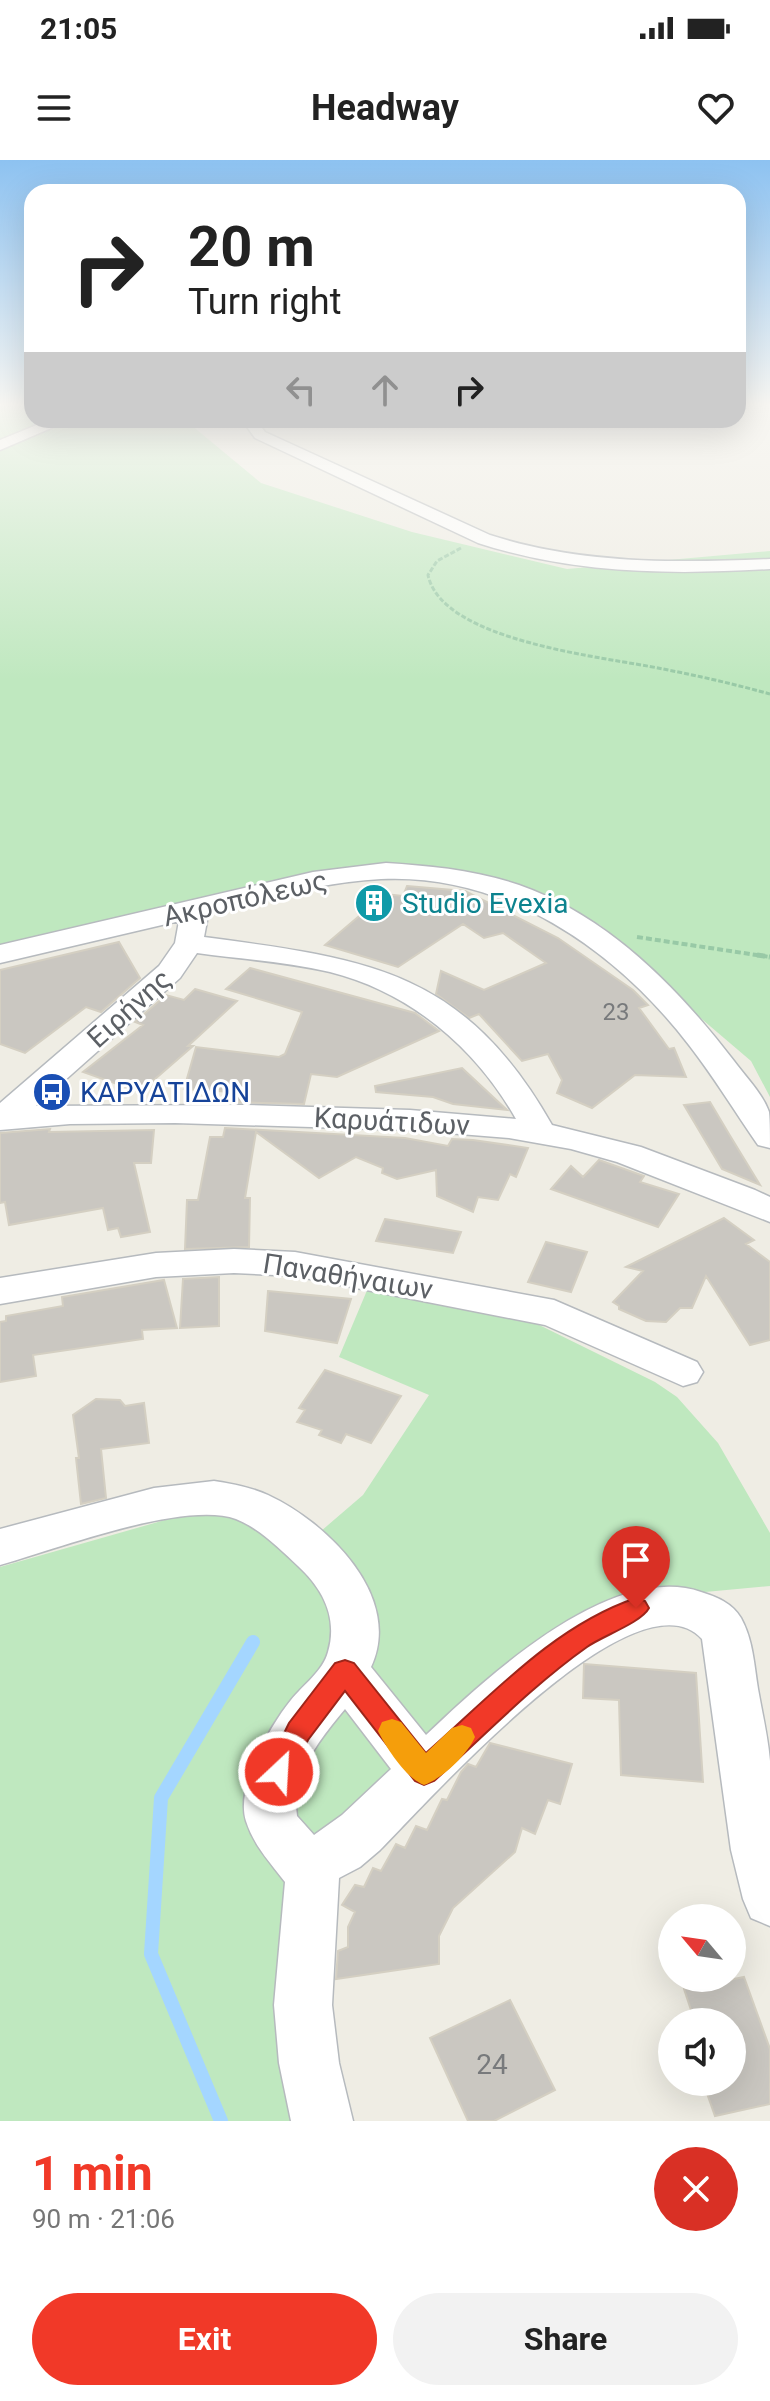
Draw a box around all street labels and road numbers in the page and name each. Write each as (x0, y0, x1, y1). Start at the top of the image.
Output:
street label: Ακροπόλεως (160, 864, 330, 933)
street label: Ειρήνης (81, 962, 178, 1055)
street label: Καρυάτιδων (313, 1101, 471, 1142)
street label: Παναθήναιων (261, 1247, 436, 1306)

